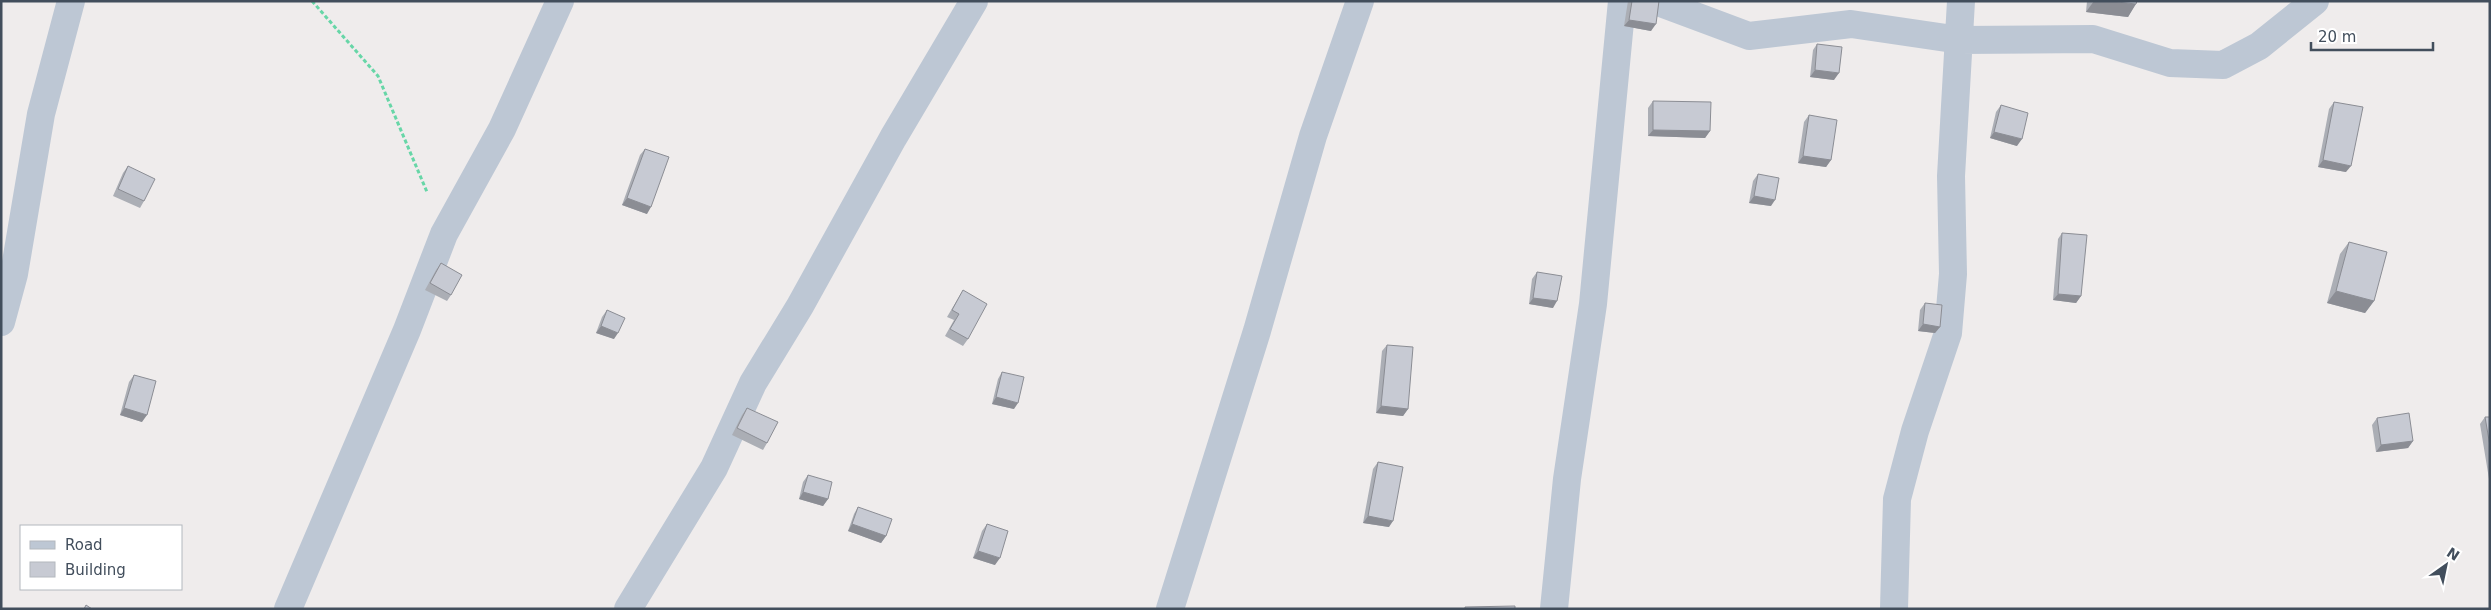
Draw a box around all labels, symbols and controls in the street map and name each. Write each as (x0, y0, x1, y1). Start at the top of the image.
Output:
scale bar (2311, 20, 2434, 52)
text: 20 m (2318, 28, 2356, 46)
legend (20, 525, 182, 590)
text: Road (65, 536, 103, 554)
north arrow (2421, 540, 2471, 590)
text: N (2444, 544, 2462, 564)
text: Building (65, 561, 126, 579)

